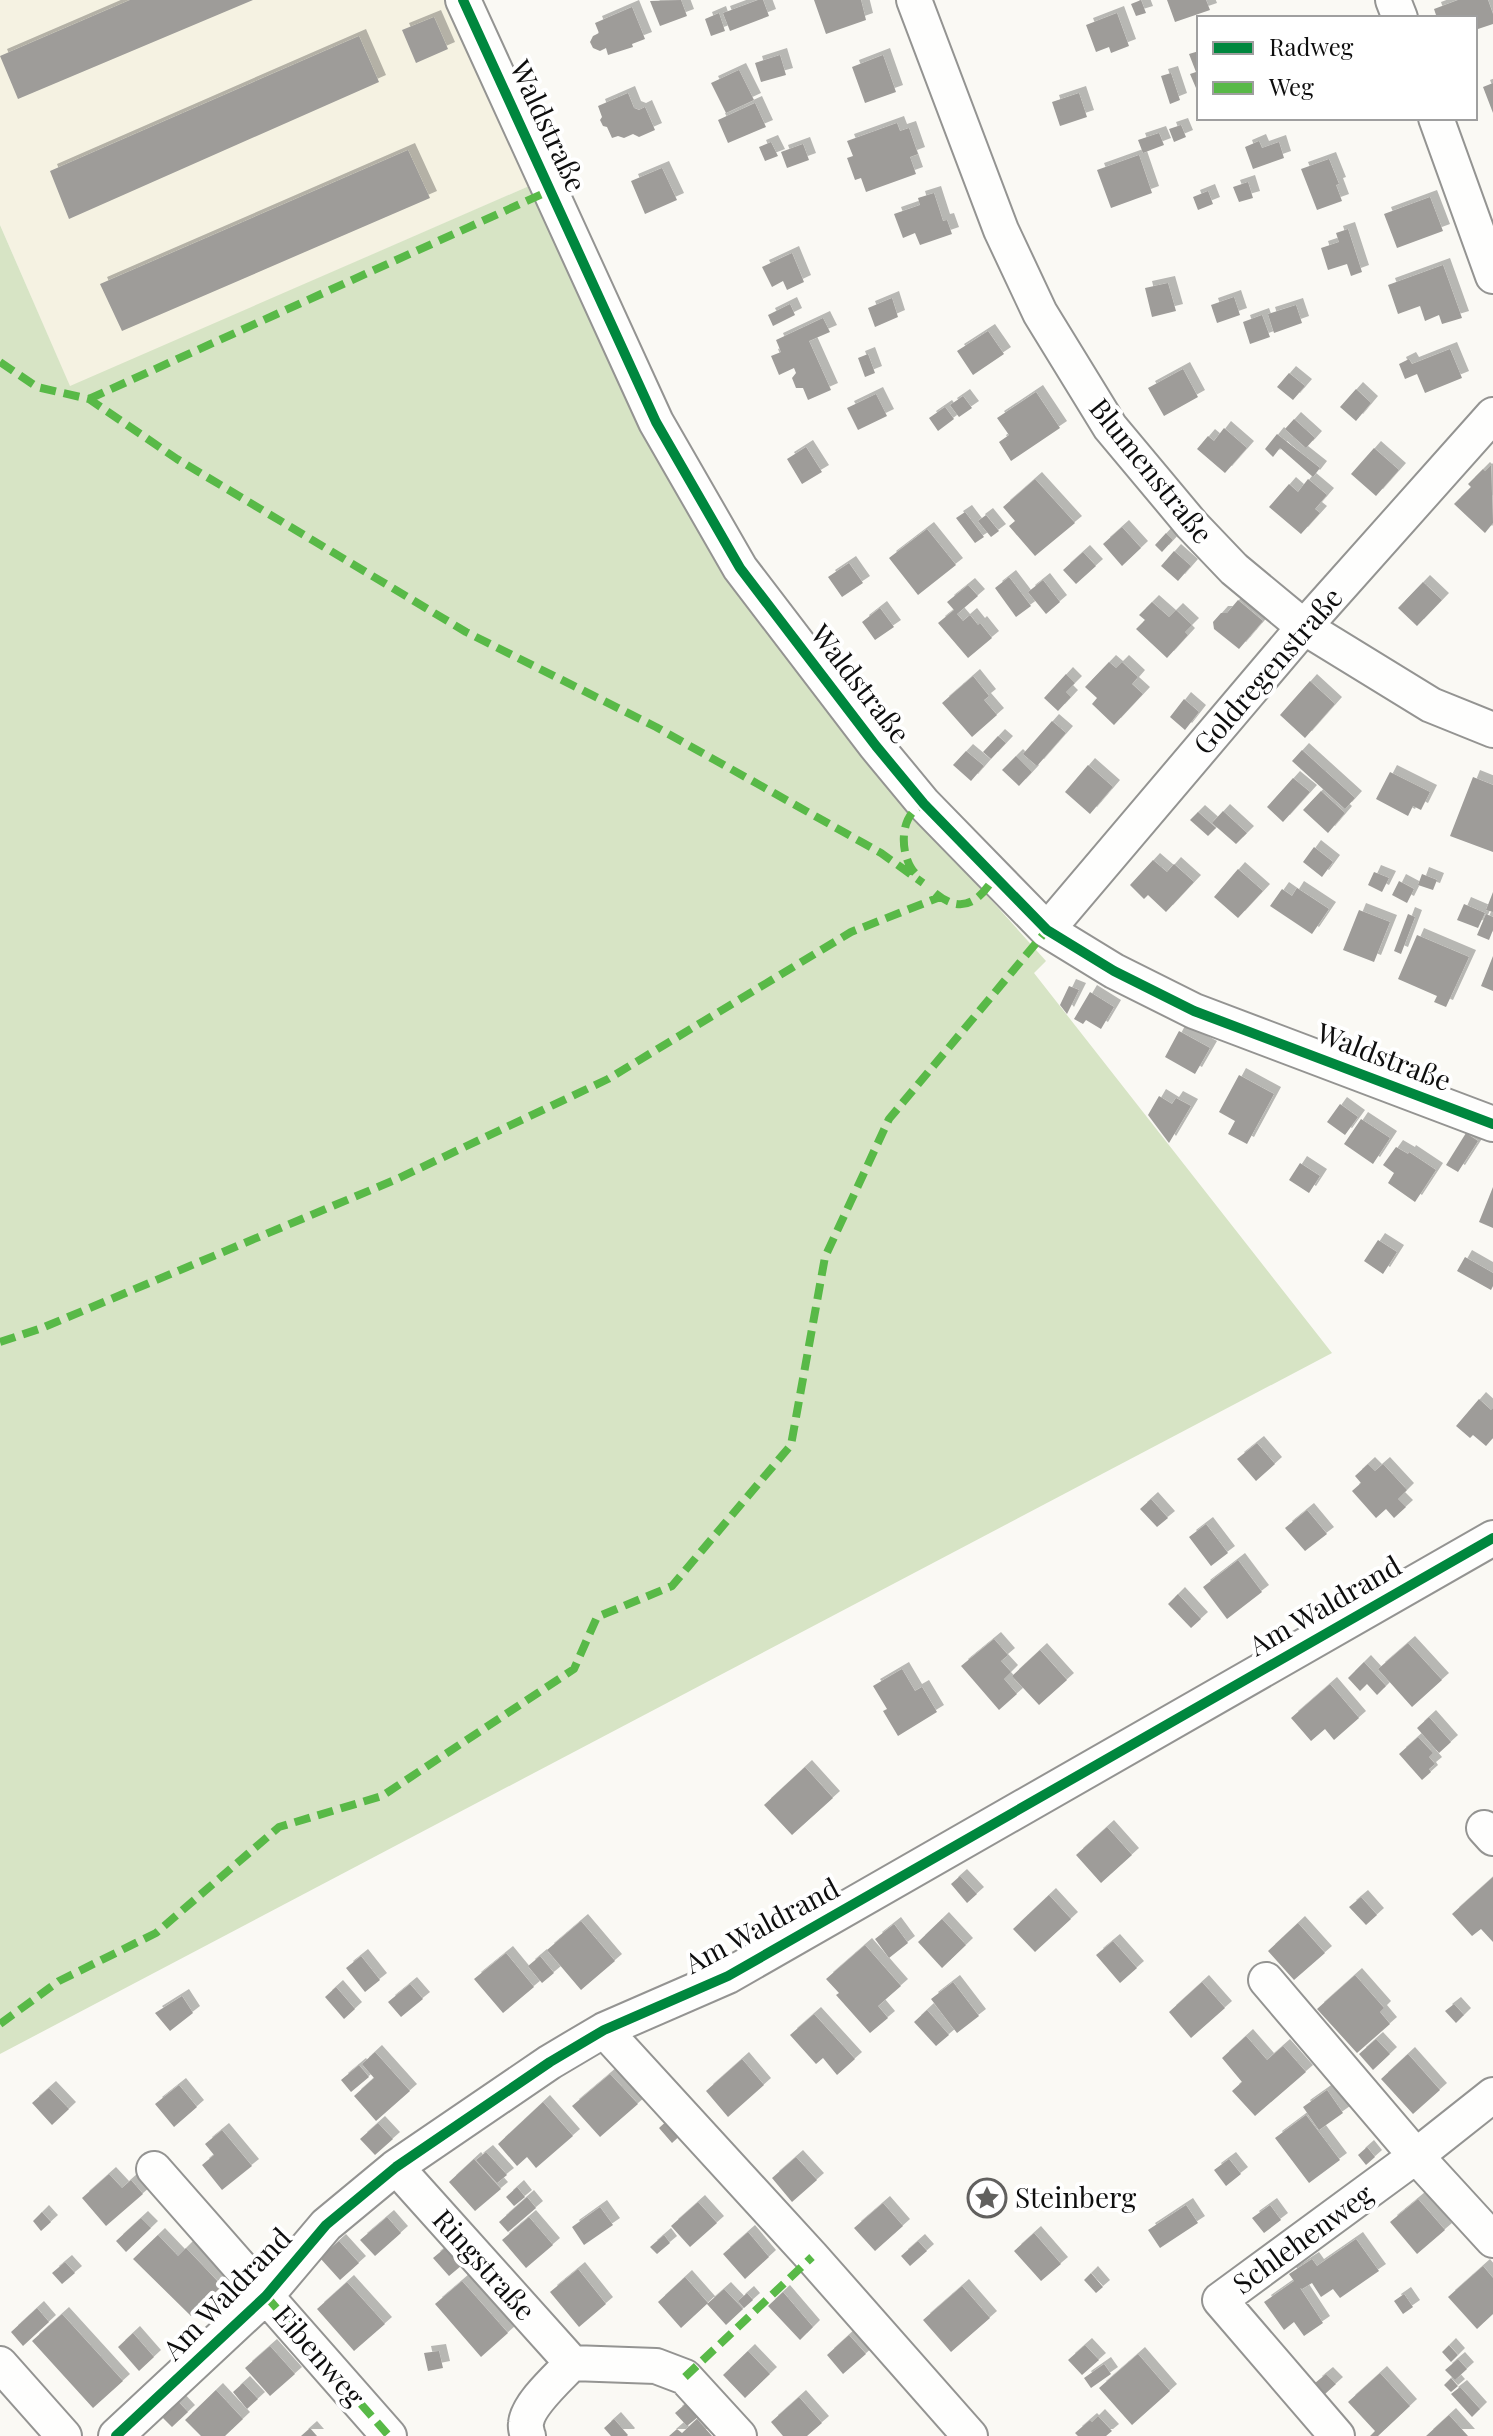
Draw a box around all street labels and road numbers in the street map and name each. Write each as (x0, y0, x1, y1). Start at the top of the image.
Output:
street label: Waldstraße (502, 53, 596, 197)
street label: Blumenstraße (1082, 390, 1222, 550)
street label: Goldregenstraße (1184, 579, 1350, 761)
street label: Waldstraße (803, 615, 919, 750)
street label: Waldstraße (1311, 1013, 1457, 1098)
street label: Am Waldrand (1241, 1546, 1407, 1664)
street label: Am Waldrand (677, 1868, 845, 1981)
street label: Schlehenweg (1225, 2174, 1380, 2301)
street label: Ringstraße (426, 2201, 545, 2327)
street label: Am Waldrand (153, 2219, 298, 2368)
street label: Eibenweg (266, 2297, 374, 2413)

